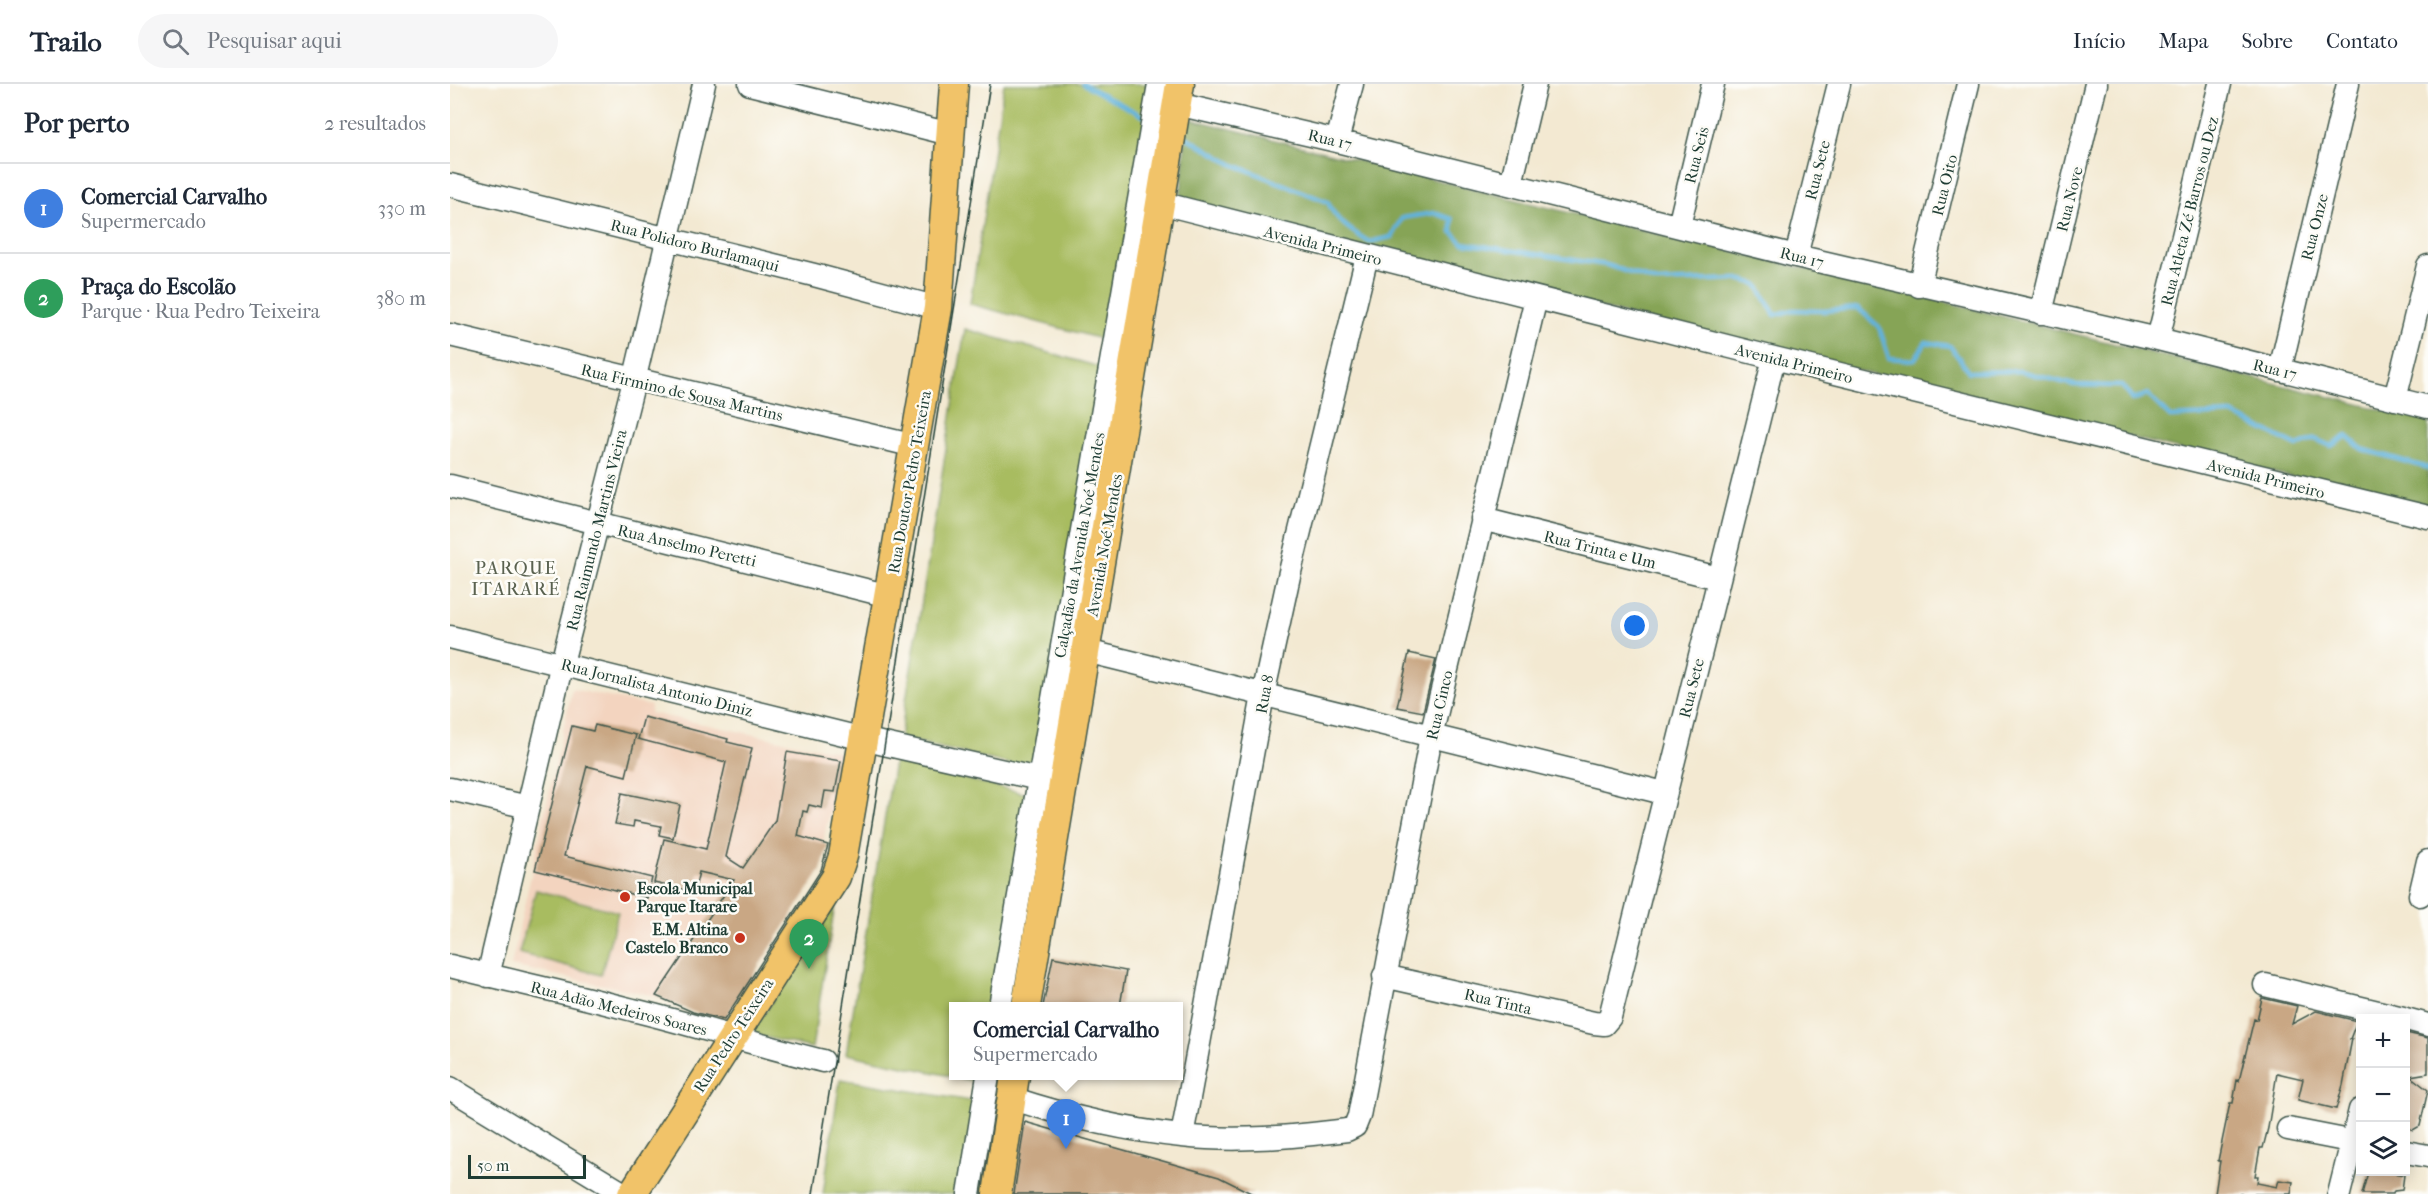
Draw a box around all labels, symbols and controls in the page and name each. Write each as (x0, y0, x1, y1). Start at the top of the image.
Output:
search box (138, 14, 558, 68)
text: Trailo (30, 25, 102, 58)
icon: search (159, 25, 192, 58)
text: Pesquisar aqui (207, 28, 342, 54)
text: Início (2073, 29, 2125, 53)
text: Mapa (2158, 29, 2208, 53)
text: Sobre (2241, 29, 2293, 53)
text: Contato (2326, 29, 2398, 53)
text: Por perto (24, 108, 129, 139)
text: 2 resultados (324, 112, 426, 135)
street label: Rua Atleta Zé Barros ou Dez (2157, 114, 2222, 308)
street label: Rua 17 (1306, 125, 1354, 154)
street label: Rua Seis (1680, 125, 1713, 186)
street label: Rua Sete (1801, 138, 1834, 202)
street label: Rua Oito (1928, 153, 1961, 218)
street label: Rua Nove (2052, 164, 2087, 234)
text: Comercial Carvalho (81, 184, 267, 210)
street label: Rua Onze (2297, 192, 2332, 263)
text: 1 (40, 197, 47, 220)
text: 330 m (378, 197, 426, 220)
text: Supermercado (81, 210, 206, 233)
street label: Rua Polidoro Burlamaqui (609, 215, 782, 276)
street label: Avenida Primeiro (1261, 221, 1384, 269)
street label: Rua 17 (1778, 243, 1826, 272)
text: Praça do Escolão (81, 274, 236, 300)
text: 2 (38, 287, 49, 310)
text: 380 m (376, 287, 426, 310)
text: Parque · Rua Pedro Teixeira (81, 300, 320, 323)
street label: Avenida Primeiro (1732, 339, 1855, 387)
street label: Rua 17 (2251, 355, 2299, 384)
street label: Rua Firmino de Sousa Martins (579, 360, 785, 425)
street label: Rua Doutor Pedro Teixeira (884, 389, 935, 575)
street label: Rua Raimundo Martins Vieira (562, 427, 631, 633)
street label: Calçadão da Avenida Noé Mendes (1050, 431, 1108, 659)
street label: Avenida Primeiro (2204, 454, 2327, 502)
street label: Avenida Noé Mendes (1082, 472, 1126, 618)
street label: Rua Anselmo Peretti (616, 520, 758, 571)
street label: Rua Trinta e Um (1542, 526, 1659, 573)
district label: PARQUE ITARARÉ (471, 558, 561, 600)
your location (1620, 611, 1649, 640)
street label: Rua Jornalista Antonio Diniz (559, 654, 755, 721)
street label: Rua Sete (1675, 656, 1708, 720)
street label: Rua Cinco (1422, 668, 1457, 742)
street label: Rua 8 (1251, 673, 1278, 715)
place label: Escola Municipal Parque Itarare (637, 879, 753, 917)
marker: Escola Municipal Parque Itarare (618, 890, 632, 904)
place label: E.M. Altina Castelo Branco (626, 920, 729, 957)
pin: 2 (790, 920, 828, 969)
marker: E.M. Altina Castelo Branco (733, 931, 747, 945)
street label: Rua Pedro Teixeira (689, 974, 778, 1096)
street label: Rua Adão Medeiros Soares (529, 977, 709, 1040)
street label: Rua Tinta (1462, 984, 1534, 1019)
popup (949, 1002, 1183, 1080)
map controls (2356, 1014, 2410, 1176)
button: + (2356, 1014, 2410, 1068)
text: Comercial Carvalho (973, 1017, 1159, 1043)
text: Supermercado (973, 1043, 1098, 1066)
button: − (2356, 1068, 2410, 1122)
pin: 1 (1046, 1100, 1086, 1149)
button: layers (2356, 1122, 2410, 1176)
scale bar (468, 1152, 586, 1180)
text: 50 m (477, 1156, 509, 1175)

